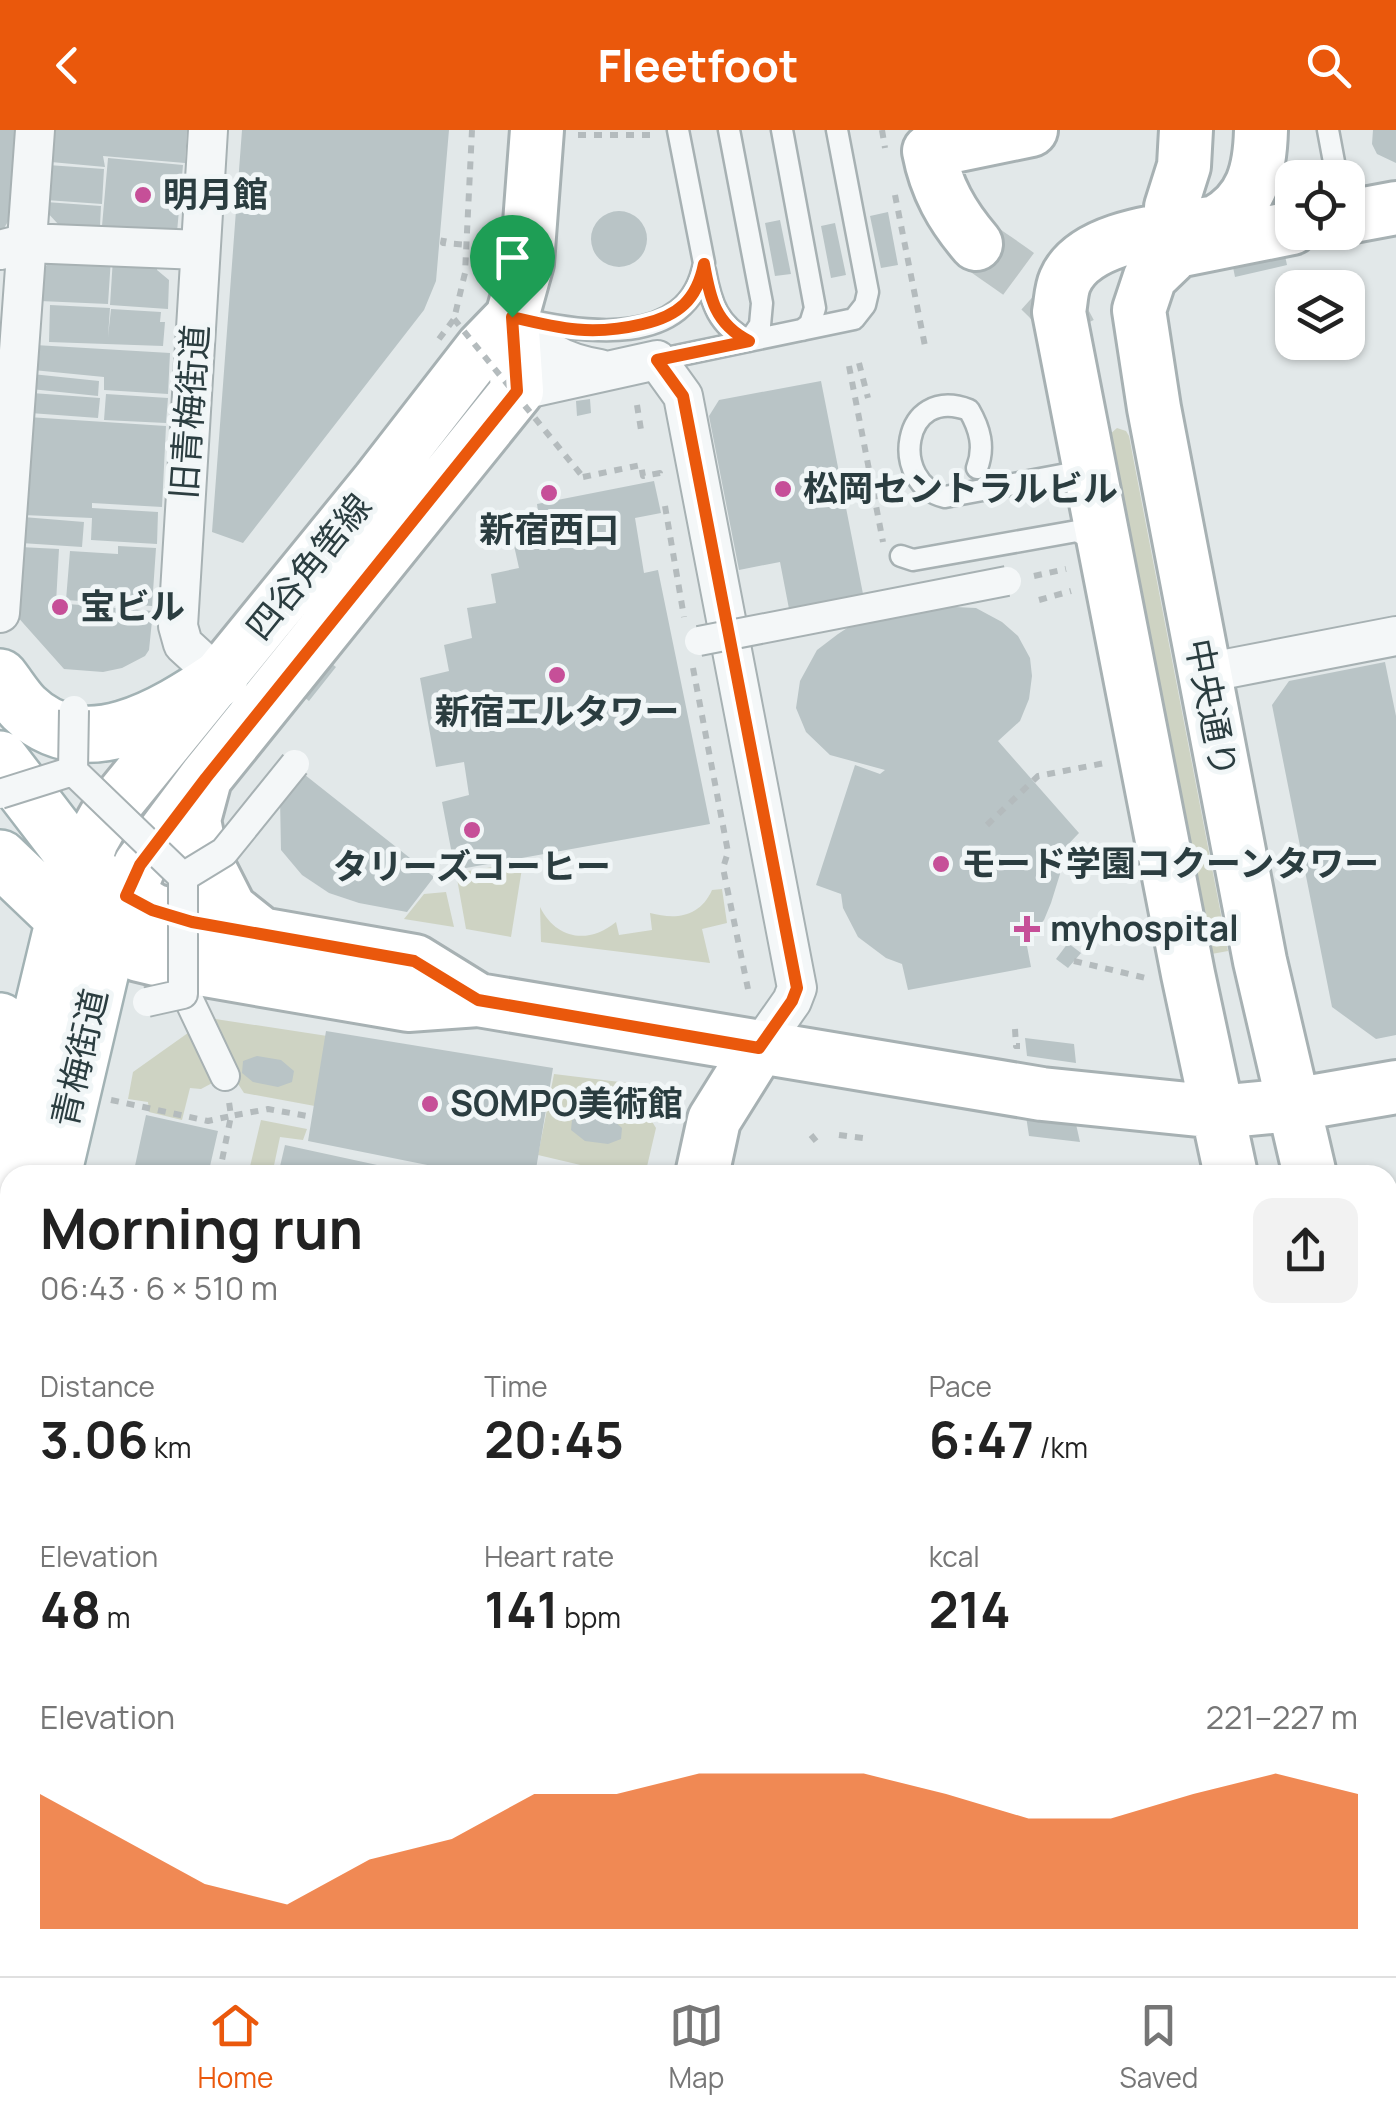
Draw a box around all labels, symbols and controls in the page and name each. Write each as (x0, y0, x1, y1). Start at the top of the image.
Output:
text: Fleetfoot (597, 34, 799, 96)
icon: back (40, 38, 95, 93)
icon: search (1301, 38, 1356, 93)
map controls (1275, 160, 1365, 360)
button: locate (1275, 160, 1365, 250)
place label: 明月館 (163, 170, 268, 218)
marker: 明月館 (132, 184, 154, 206)
pin (470, 215, 555, 318)
icon: arrive (485, 230, 540, 285)
button: layers (1275, 270, 1365, 360)
street label: 旧青梅街道 (159, 323, 219, 501)
place label: 松岡セントラルビル (803, 464, 1118, 512)
marker: 松岡セントラルビル (772, 478, 794, 500)
marker: 新宿西口 (538, 482, 560, 504)
street label: 四谷角筈線 (235, 483, 382, 649)
place label: 新宿西口 (479, 505, 619, 553)
place label: 宝ビル (80, 582, 185, 630)
marker: 宝ビル (49, 596, 71, 618)
street label: 中央通り (1175, 635, 1249, 781)
marker: 新宿エルタワー (546, 664, 568, 686)
place label: 新宿エルタワー (434, 687, 680, 735)
marker: タリーズコーヒー (461, 819, 483, 841)
place label: モード学園コクーンタワー (961, 839, 1379, 887)
place label: タリーズコーヒー (333, 842, 611, 890)
marker: モード学園コクーンタワー (930, 853, 952, 875)
place label: myhospital (1050, 904, 1239, 952)
marker: myhospital (1014, 916, 1040, 942)
street label: 青梅街道 (40, 984, 118, 1131)
place label: SOMPO美術館 (450, 1079, 683, 1127)
marker: SOMPO美術館 (419, 1093, 441, 1115)
text: Morning run (40, 1190, 363, 1266)
button: share (1253, 1198, 1358, 1303)
text: 06:43 · 6 × 510 m (40, 1266, 278, 1310)
text: Distance (40, 1367, 155, 1405)
text: Time (484, 1367, 548, 1405)
text: Pace (929, 1367, 992, 1405)
text: 3.06 (40, 1405, 148, 1473)
text: 20:45 (484, 1405, 624, 1473)
text: 6:47 (929, 1405, 1034, 1473)
text: km (148, 1428, 191, 1466)
text: /km (1034, 1428, 1088, 1466)
text: Elevation (40, 1537, 158, 1575)
text: Heart rate (484, 1537, 614, 1575)
text: kcal (929, 1537, 980, 1575)
text: 48 (40, 1575, 101, 1643)
text: 141 (484, 1575, 559, 1643)
text: 214 (929, 1575, 1011, 1643)
text: m (101, 1598, 130, 1636)
text: bpm (559, 1598, 621, 1636)
text: Elevation (40, 1695, 175, 1739)
text: 221–227 m (1206, 1695, 1358, 1739)
tab: Home (198, 1998, 273, 2096)
tab: Map (669, 1998, 724, 2096)
tab: Saved (1119, 1998, 1198, 2096)

